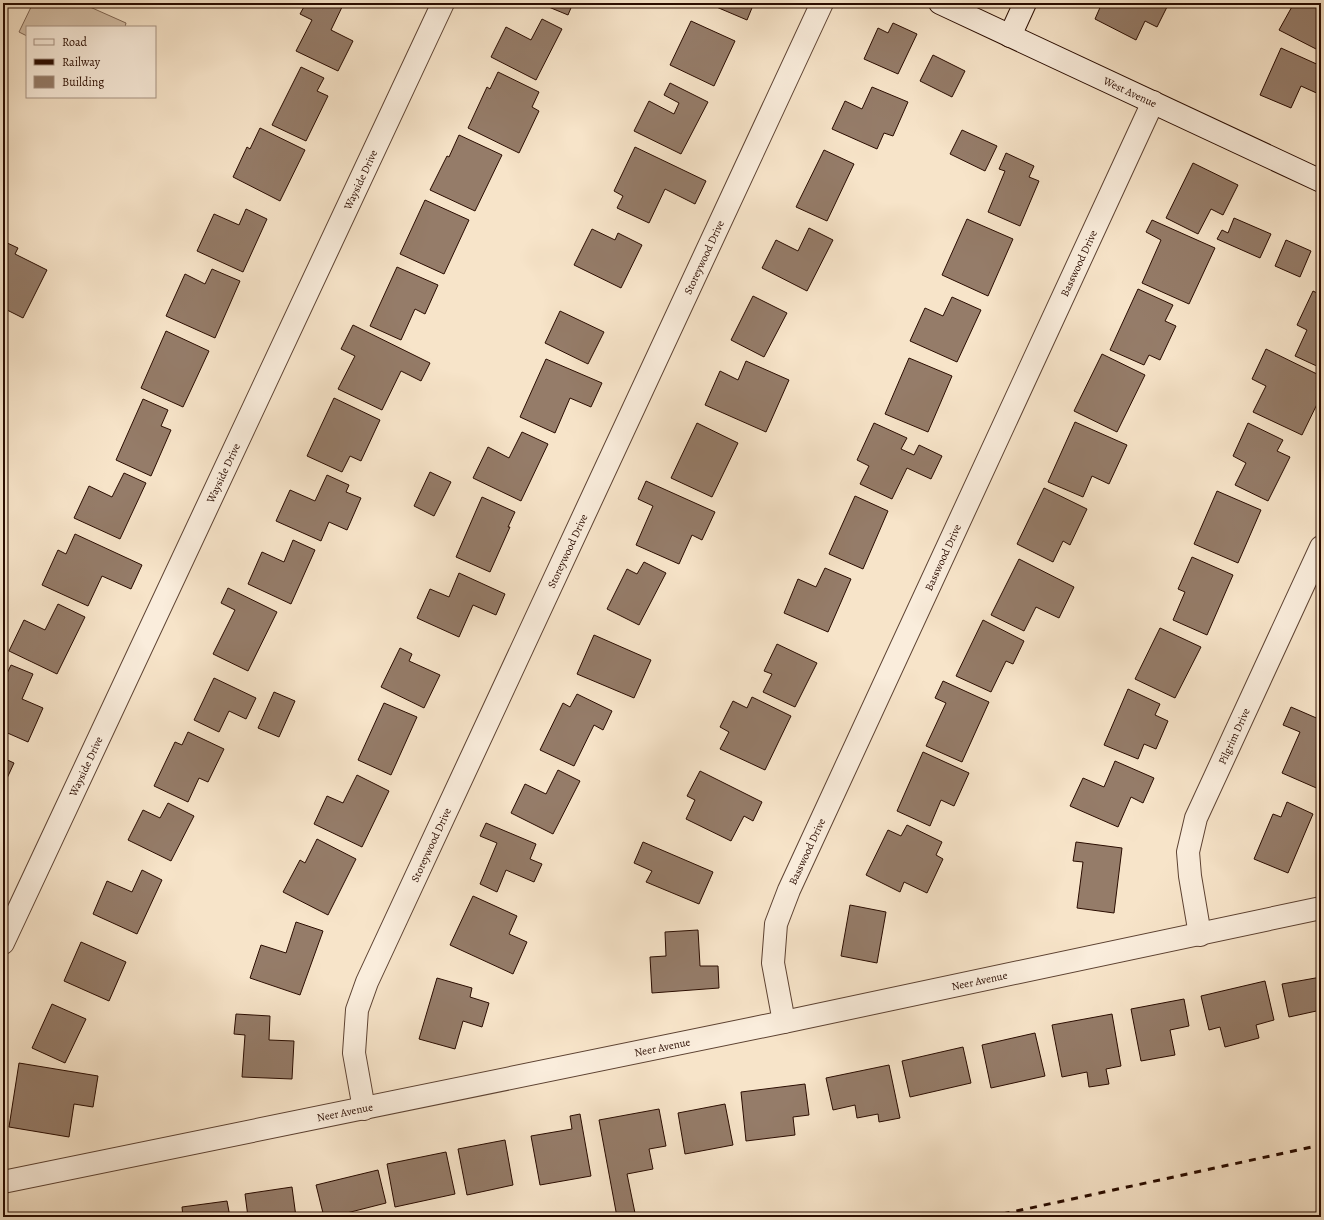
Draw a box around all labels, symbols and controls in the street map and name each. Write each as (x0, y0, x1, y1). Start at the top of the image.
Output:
legend (26, 26, 156, 98)
text: Road (62, 34, 88, 50)
text: Railway (62, 54, 101, 70)
street label: West Avenue (1100, 73, 1160, 111)
text: Building (62, 74, 104, 90)
street label: Wayside Drive (339, 147, 381, 213)
street label: Storeywood Drive (680, 218, 728, 297)
street label: Basswood Drive (1057, 227, 1100, 299)
street label: Wayside Drive (202, 440, 244, 506)
street label: Storeywood Drive (544, 511, 591, 591)
street label: Basswood Drive (921, 521, 965, 593)
street label: Pilgrim Drive (1214, 705, 1253, 767)
street label: Wayside Drive (65, 734, 106, 800)
street label: Storeywood Drive (407, 805, 455, 884)
street label: Basswood Drive (785, 816, 829, 887)
street label: Neer Avenue (950, 967, 1009, 994)
street label: Neer Avenue (633, 1034, 692, 1060)
street label: Neer Avenue (316, 1099, 374, 1125)

